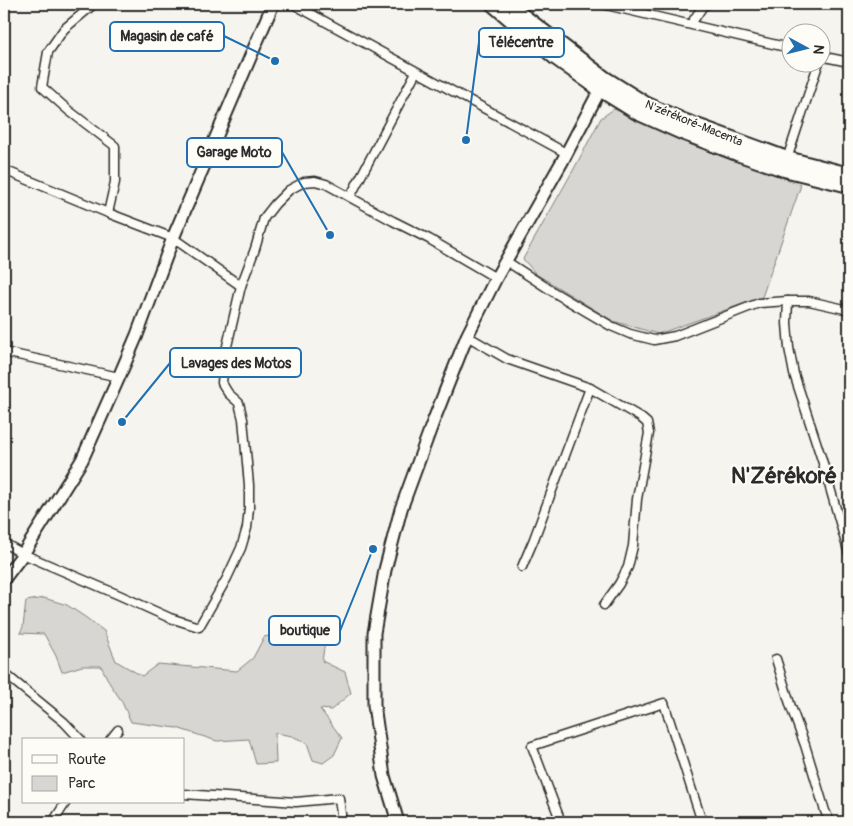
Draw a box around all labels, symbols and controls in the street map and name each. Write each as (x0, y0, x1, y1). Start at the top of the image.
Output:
callout: Magasin de café (110, 22, 224, 51)
north arrow (780, 22, 830, 72)
text: Magasin de café (120, 28, 214, 45)
callout: Télécentre (479, 28, 564, 57)
text: Télécentre (488, 34, 554, 51)
text: N (809, 44, 827, 55)
street label: N'zérékoré-Macenta (643, 97, 745, 150)
callout: Garage Moto (187, 138, 282, 167)
text: Garage Moto (196, 144, 272, 161)
callout: Lavages des Motos (170, 348, 301, 377)
text: Lavages des Motos (181, 355, 292, 372)
district label: N'Zérékoré (731, 462, 837, 490)
callout: boutique (269, 616, 340, 645)
text: boutique (280, 622, 331, 639)
legend (22, 738, 185, 804)
text: Route (68, 750, 106, 769)
text: Parc (68, 774, 96, 793)

